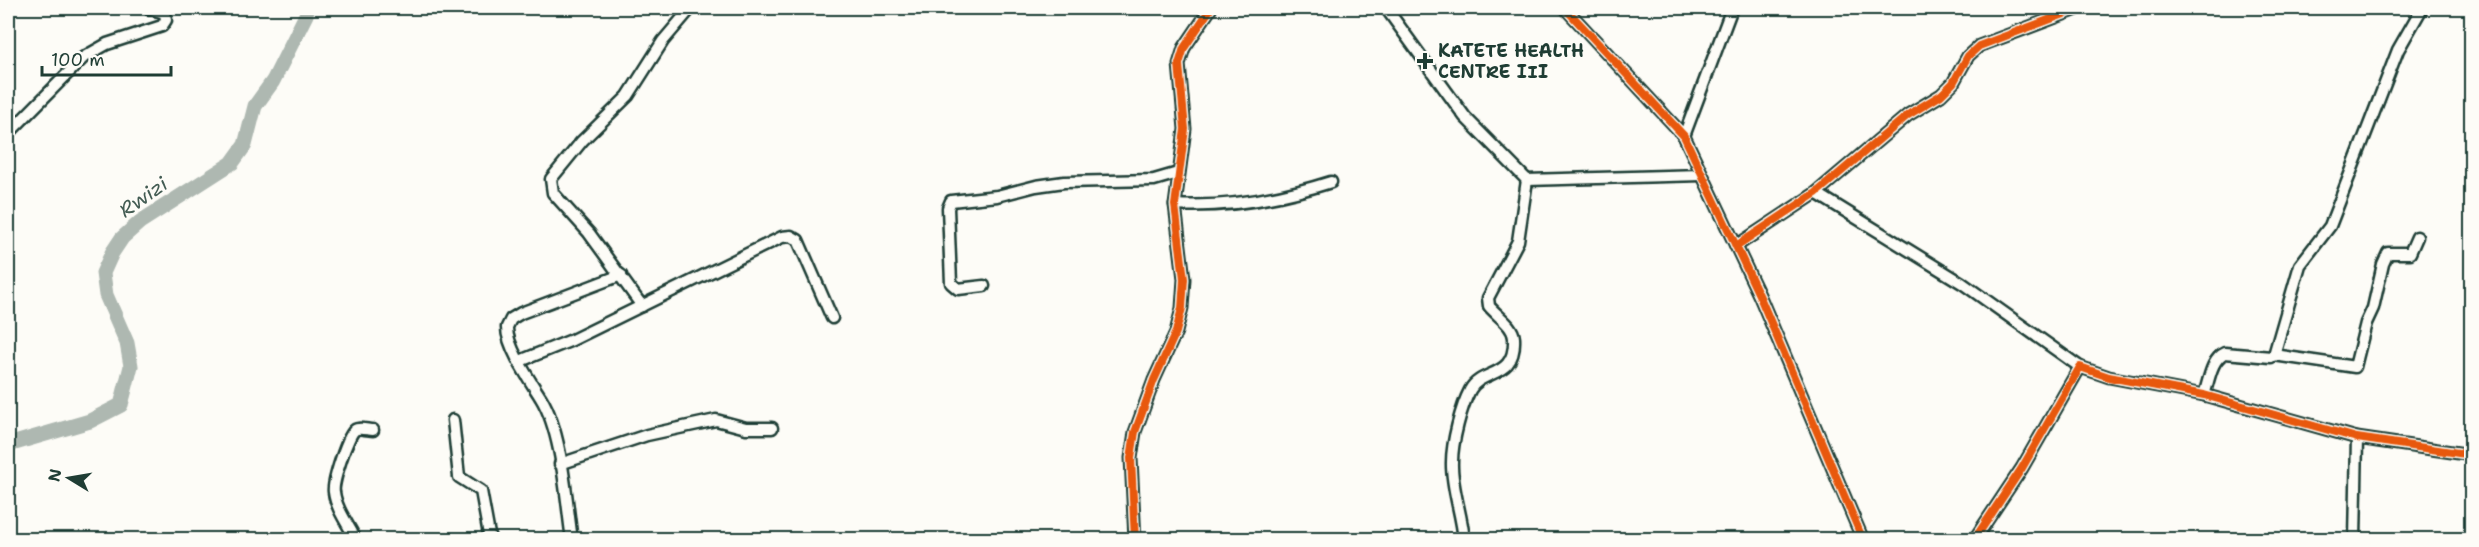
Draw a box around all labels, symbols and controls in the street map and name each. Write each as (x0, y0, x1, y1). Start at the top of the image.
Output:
scale bar (42, 39, 171, 77)
place label: KATETE HEALTH CENTRE III (1438, 39, 1584, 84)
text: 100 m (51, 48, 105, 72)
marker: KATETE HEALTH CENTRE III (1416, 52, 1434, 70)
water label: Rwizi (114, 171, 173, 223)
north arrow (39, 448, 99, 508)
text: N (43, 467, 66, 483)

